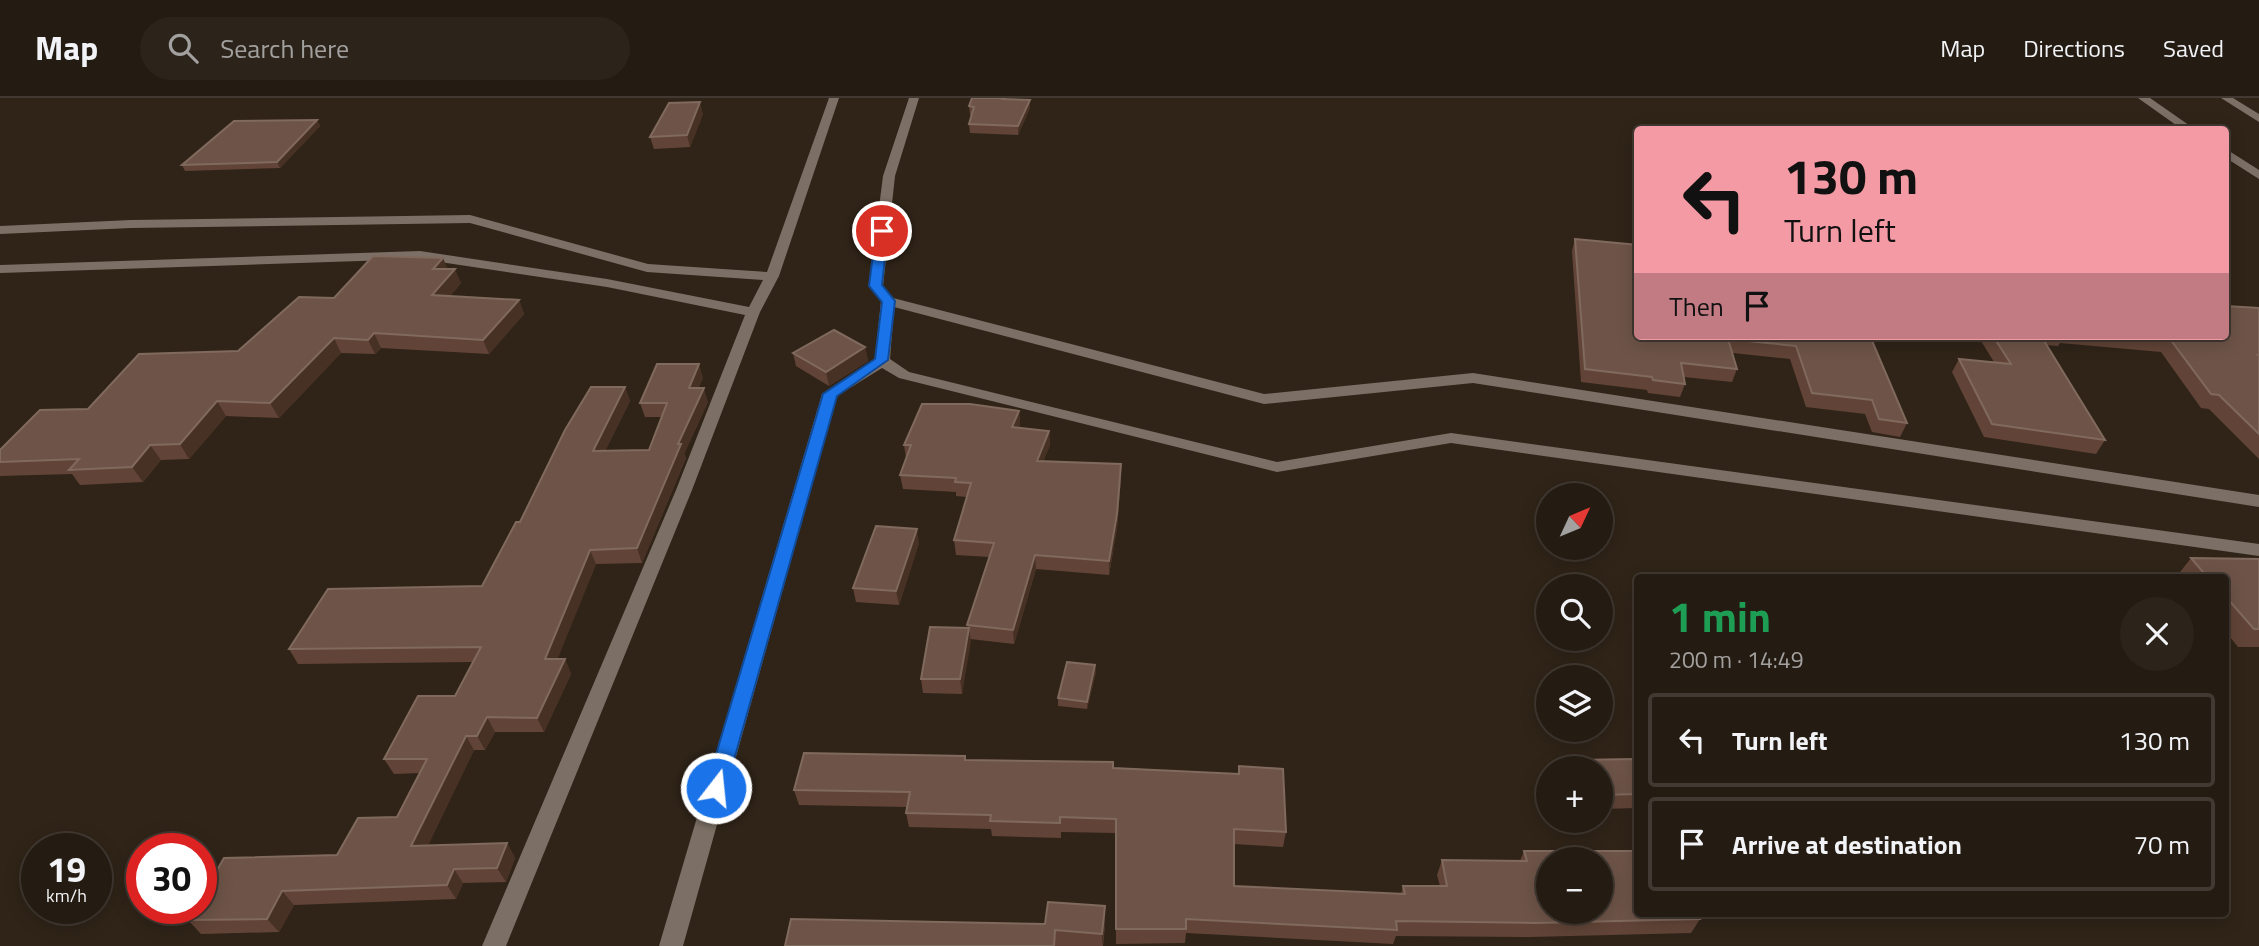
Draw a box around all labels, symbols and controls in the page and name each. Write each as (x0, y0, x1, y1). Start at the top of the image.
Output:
search box (140, 17, 630, 80)
text: Map (35, 23, 98, 73)
icon: search (164, 29, 202, 67)
text: Search here (220, 29, 349, 68)
text: Map (1940, 30, 1985, 66)
text: Directions (2023, 30, 2125, 66)
text: Saved (2163, 30, 2224, 66)
text: 130 m (1784, 138, 1918, 213)
icon: left (1669, 154, 1760, 245)
pin (852, 201, 912, 261)
text: Turn left (1784, 206, 1896, 254)
icon: arrive (863, 212, 901, 250)
text: Then (1669, 287, 1724, 326)
icon: arrive (1738, 287, 1776, 325)
north arrow (1536, 483, 1614, 560)
map controls (1536, 483, 1613, 924)
button: search (1536, 574, 1613, 651)
text: 1 min (1669, 584, 1771, 648)
button: close (2120, 597, 2194, 671)
text: 200 m · 14:49 (1669, 642, 1804, 677)
button: layers (1536, 665, 1613, 742)
icon: left (1673, 721, 1711, 759)
text: Turn left (1732, 721, 1827, 760)
text: 130 m (2119, 721, 2190, 760)
position arrow (679, 751, 753, 825)
button: + (1536, 756, 1613, 833)
icon: arrive (1673, 825, 1711, 863)
text: Arrive at destination (1732, 825, 1962, 864)
text: 70 m (2133, 825, 2190, 864)
speed limit sign: 30 (126, 833, 217, 924)
text: 19 (47, 842, 86, 896)
button: − (1536, 847, 1613, 924)
text: km/h (46, 882, 87, 909)

